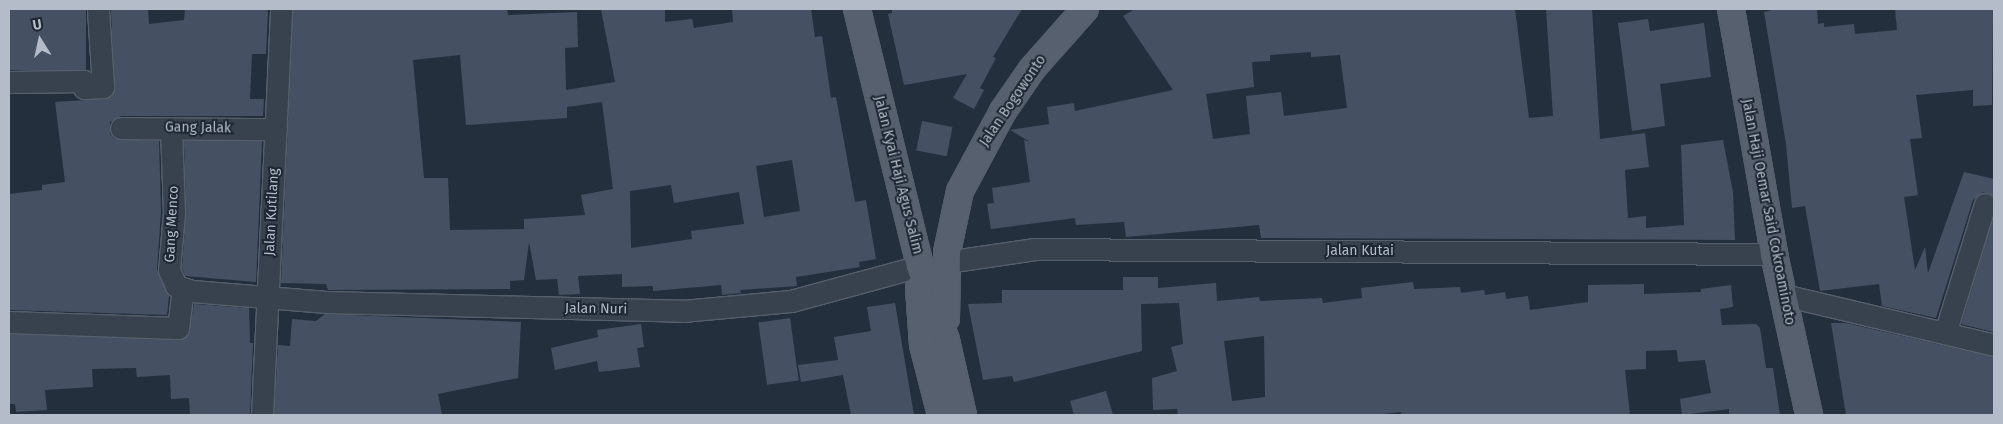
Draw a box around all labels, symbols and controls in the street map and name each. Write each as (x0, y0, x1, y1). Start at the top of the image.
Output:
north arrow (15, 15, 65, 65)
text: U (31, 16, 43, 34)
street label: Jalan Bogowonto (976, 52, 1050, 150)
street label: Jalan Kyai Haji Agus Salim (870, 94, 926, 256)
street label: Jalan Haji Oemar Said Cokroaminoto (1738, 97, 1798, 327)
street label: Gang Jalak (165, 119, 231, 137)
street label: Jalan Kutilang (261, 168, 283, 256)
street label: Gang Menco (162, 185, 182, 263)
street label: Jalan Kutai (1326, 243, 1394, 259)
street label: Jalan Nuri (565, 300, 627, 318)

